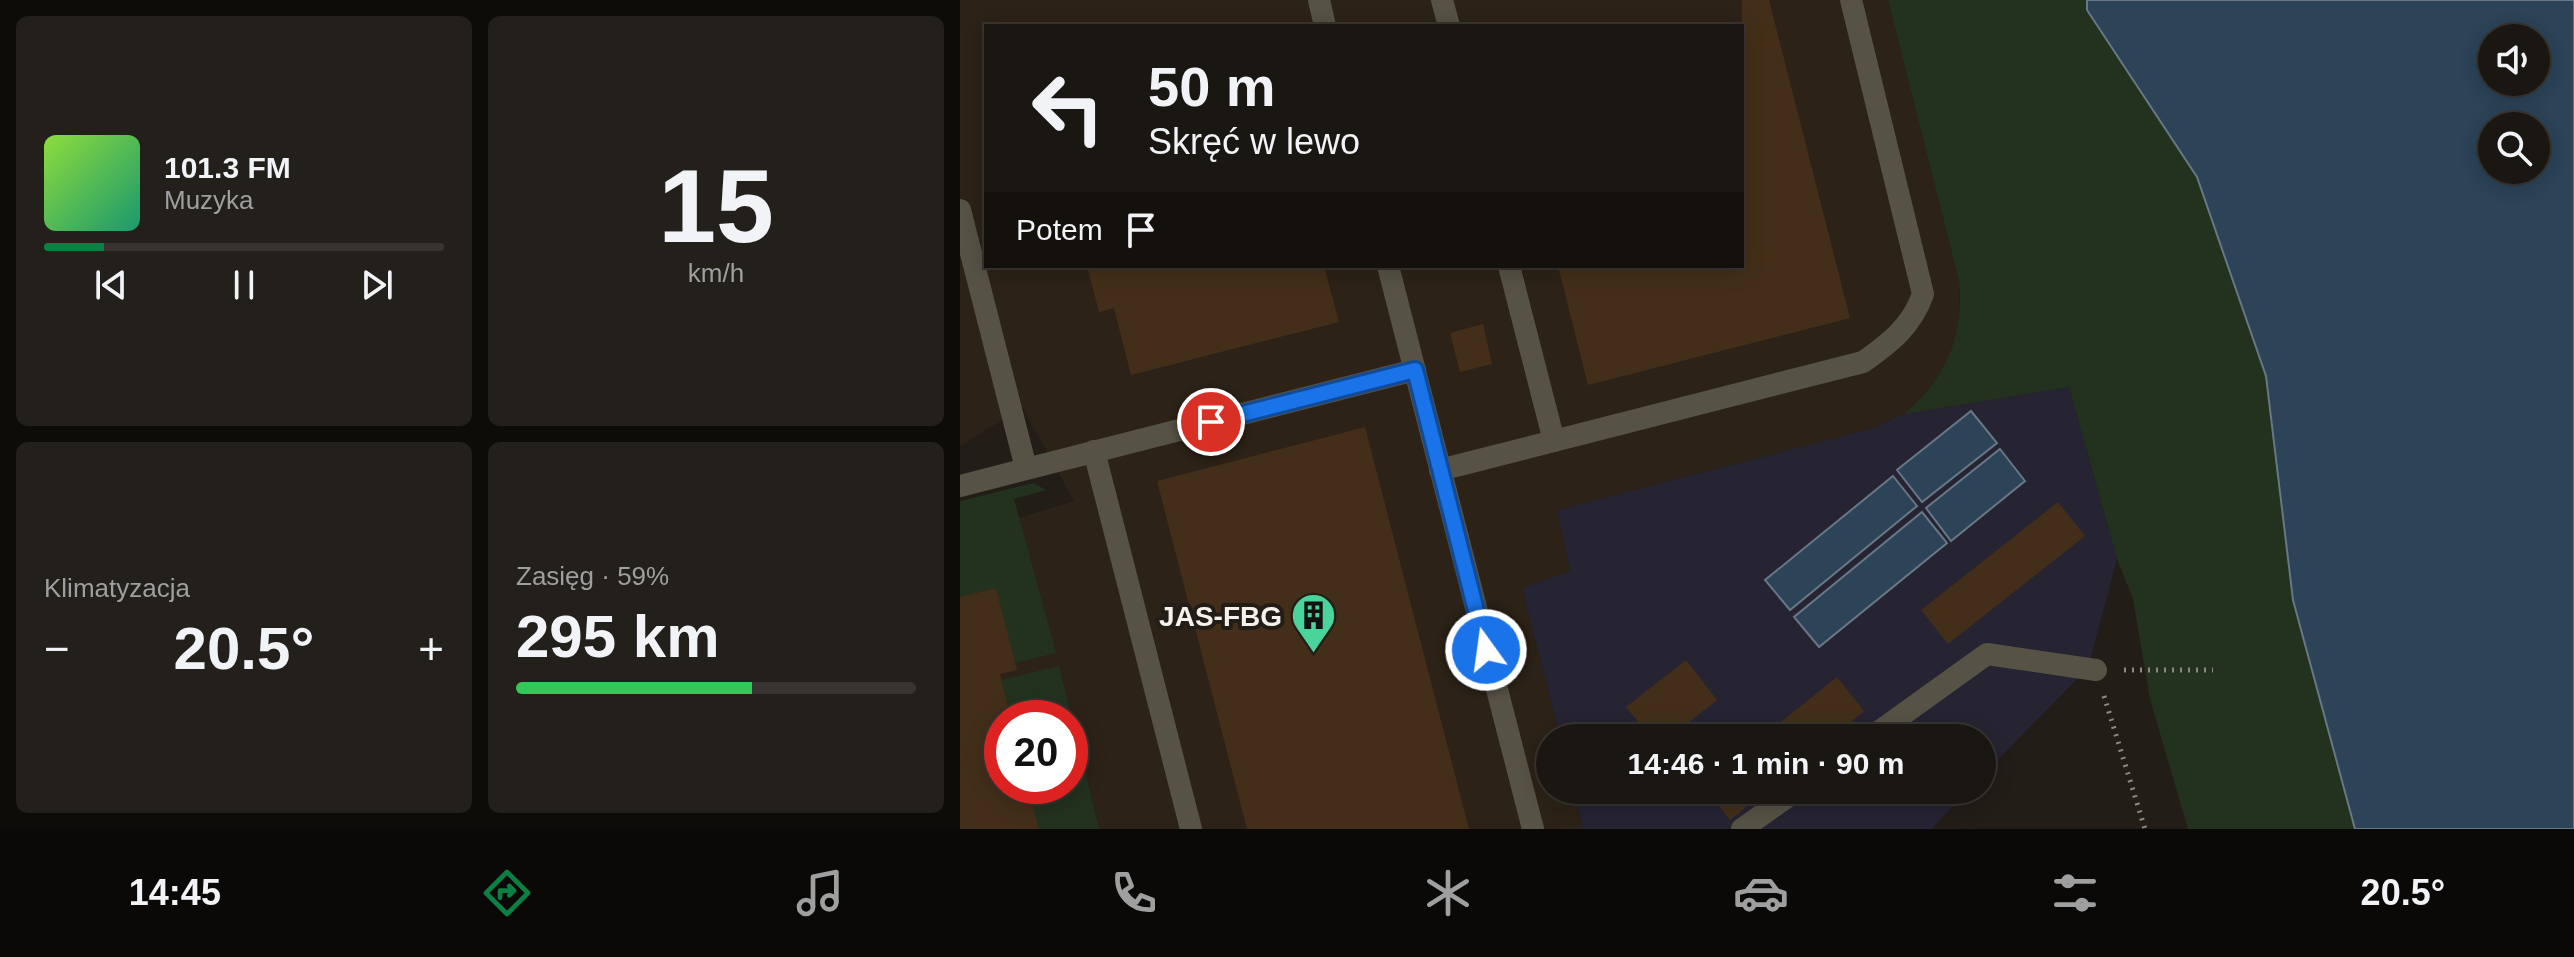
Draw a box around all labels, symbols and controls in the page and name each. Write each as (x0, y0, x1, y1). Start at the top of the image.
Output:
map controls (2478, 24, 2550, 184)
button: sound (2478, 24, 2550, 96)
text: 50 m (1148, 55, 1276, 118)
icon: left (1016, 56, 1120, 160)
button: search (2478, 112, 2550, 184)
text: Skręć w lewo (1148, 121, 1360, 162)
text: 15 (658, 148, 774, 264)
text: 101.3 FM (164, 151, 291, 184)
text: Muzyka (164, 185, 254, 215)
icon: arrive (1119, 208, 1163, 252)
text: Potem (1016, 213, 1103, 246)
text: km/h (688, 258, 744, 288)
icon: previous (89, 263, 133, 307)
icon: pause (222, 263, 266, 307)
icon: next (355, 263, 399, 307)
pin (1177, 388, 1245, 456)
icon: arrive (1189, 400, 1233, 444)
text: Zasięg · 59% (516, 561, 669, 591)
text: Klimatyzacja (44, 573, 190, 603)
building icon: JAS-FBG (1289, 592, 1337, 655)
place label: JAS-FBG (1159, 601, 1282, 632)
text: 295 km (516, 603, 720, 670)
position arrow (1444, 608, 1528, 692)
text: 20.5° (174, 615, 314, 682)
text: − (44, 624, 70, 673)
text: + (418, 624, 444, 673)
speed limit sign: 20 (984, 700, 1088, 804)
text: 14:46 · 1 min · 90 m (1628, 747, 1904, 780)
icon: directions (479, 865, 535, 921)
icon: music (792, 865, 848, 921)
icon: phone (1106, 865, 1162, 921)
icon: climate (1420, 865, 1476, 921)
icon: car (1733, 865, 1789, 921)
icon: filters (2047, 865, 2103, 921)
text: 14:45 (129, 872, 221, 913)
text: 20.5° (2361, 872, 2445, 913)

